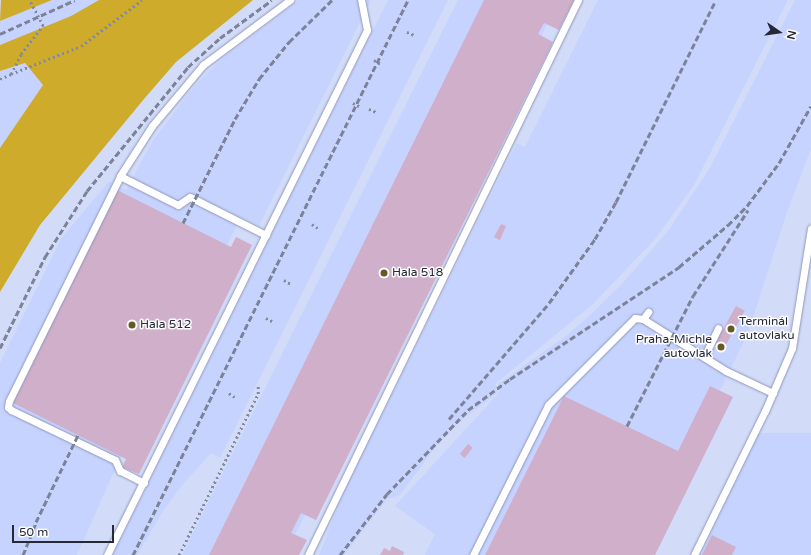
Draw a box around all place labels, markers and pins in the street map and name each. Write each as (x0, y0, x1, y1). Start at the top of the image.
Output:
place label: Hala 518 (392, 266, 443, 280)
marker: Hala 518 (379, 268, 389, 278)
place label: Terminál autovlaku (739, 315, 795, 343)
place label: Hala 512 (140, 318, 191, 332)
marker: Hala 512 (127, 320, 137, 330)
marker: Terminál autovlaku (726, 324, 736, 334)
place label: Praha-Michle autovlak (636, 333, 712, 361)
marker: Praha-Michle autovlak (715, 341, 727, 353)

